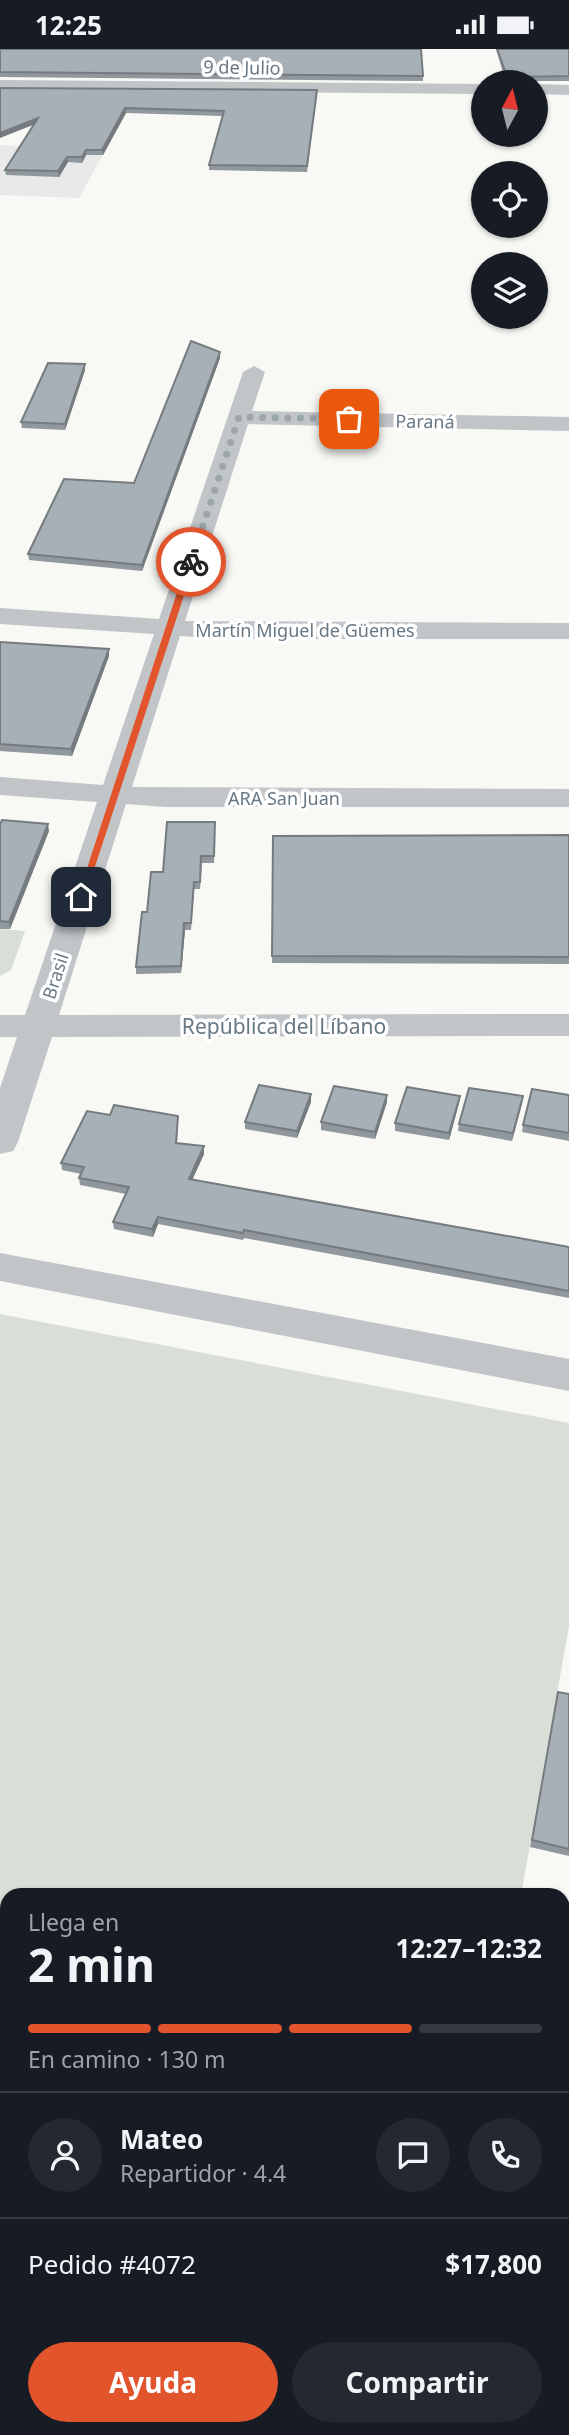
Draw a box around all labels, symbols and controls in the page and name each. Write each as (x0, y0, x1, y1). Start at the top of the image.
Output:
text: 12:25 (35, 7, 102, 43)
street label: 9 de Julio (203, 54, 281, 80)
north arrow (471, 70, 548, 147)
map controls (471, 70, 548, 329)
button: locate (471, 161, 548, 238)
button: layers (471, 252, 548, 329)
pin (319, 389, 379, 449)
icon: bag (330, 400, 368, 438)
street label: Paraná (395, 408, 455, 434)
courier (156, 527, 226, 597)
icon: bike (172, 543, 210, 581)
street label: Martín Miguel de Güemes (195, 618, 415, 642)
street label: ARA San Juan (228, 786, 340, 810)
pin (51, 867, 111, 927)
icon: home (62, 878, 100, 916)
street label: Brasil (36, 950, 74, 1002)
street label: República del Líbano (182, 1012, 386, 1040)
text: Llega en (28, 1906, 119, 1938)
text: 12:27–12:32 (395, 1930, 542, 1966)
text: 2 min (28, 1933, 155, 1995)
text: En camino · 130 m (28, 2043, 226, 2075)
button: person (28, 2118, 102, 2192)
button: chat (376, 2118, 450, 2192)
button: phone (468, 2118, 542, 2192)
text: Mateo (120, 2121, 203, 2157)
text: Repartidor · 4.4 (120, 2157, 286, 2189)
text: Pedido #4072 (28, 2246, 196, 2282)
text: $17,800 (445, 2246, 542, 2282)
button: Ayuda (28, 2342, 278, 2422)
button: Compartir (292, 2342, 542, 2422)

